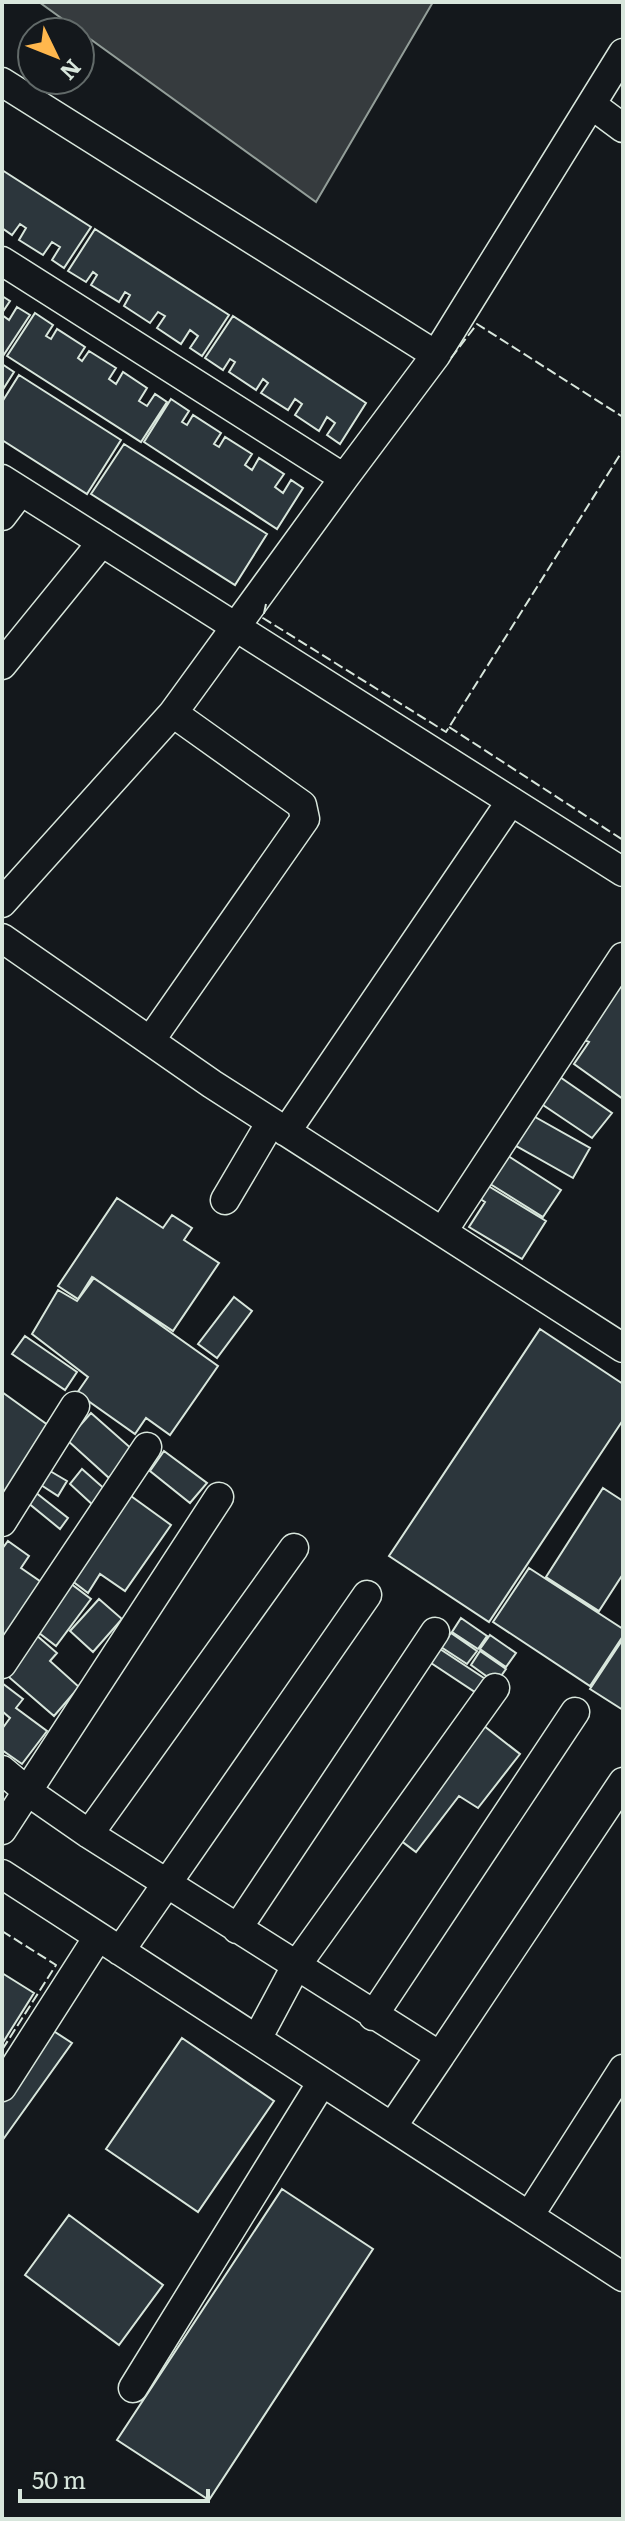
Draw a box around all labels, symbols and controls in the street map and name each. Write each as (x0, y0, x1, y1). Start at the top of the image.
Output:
north arrow (16, 16, 96, 96)
text: N (53, 53, 90, 89)
scale bar (20, 2453, 208, 2503)
text: 50 m (32, 2461, 86, 2496)

